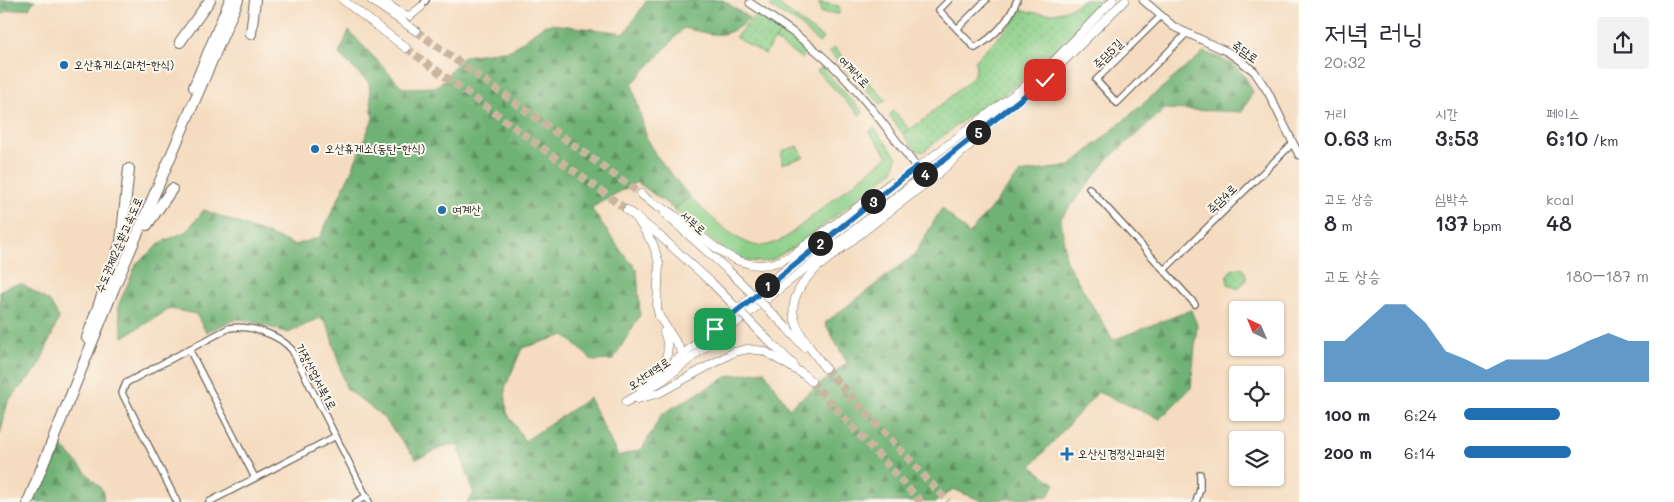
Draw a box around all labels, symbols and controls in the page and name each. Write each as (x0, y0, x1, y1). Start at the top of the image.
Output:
text: 저녁 러닝 (1324, 14, 1424, 50)
button: share (1597, 17, 1649, 69)
street label: 죽담5길 (1089, 35, 1126, 72)
street label: 죽담로 (1229, 36, 1262, 66)
text: 20:32 (1324, 51, 1366, 72)
street label: 여계산로 (836, 52, 874, 91)
place label: 오산휴게소(과천-한식) (74, 56, 174, 72)
marker: 오산휴게소(과천-한식) (58, 59, 70, 71)
pin (1024, 59, 1066, 101)
icon: check (1031, 66, 1059, 94)
text: 거리 (1324, 104, 1347, 123)
text: 시간 (1435, 104, 1458, 123)
text: 페이스 (1546, 104, 1580, 123)
pin: 5 (966, 120, 990, 144)
text: 5 (974, 123, 983, 142)
text: 0.63 (1324, 124, 1369, 151)
text: 3:53 (1435, 124, 1479, 151)
text: 6:10 (1546, 124, 1588, 151)
text: km (1369, 131, 1392, 150)
text: /km (1588, 131, 1618, 150)
place label: 오산휴게소(동탄-한식) (325, 140, 425, 156)
marker: 오산휴게소(동탄-한식) (309, 143, 321, 155)
pin: 4 (912, 162, 938, 186)
text: 4 (921, 165, 930, 184)
street label: 죽담4로 (1203, 180, 1240, 217)
pin: 3 (860, 188, 886, 214)
text: 고도 상승 (1324, 189, 1374, 208)
text: 심박수 (1435, 189, 1469, 208)
text: kcal (1546, 190, 1574, 209)
text: 3 (869, 192, 878, 211)
street label: 수도권제2순환고속도로 (91, 194, 146, 295)
place label: 여계산 (452, 201, 481, 217)
marker: 여계산 (436, 204, 448, 216)
street label: 서부로 (678, 207, 710, 238)
text: 8 (1324, 209, 1337, 236)
text: 137 (1435, 209, 1469, 236)
text: 48 (1546, 209, 1572, 236)
text: m (1337, 216, 1353, 235)
text: bpm (1469, 216, 1502, 235)
pin: 2 (808, 230, 832, 256)
text: 2 (817, 234, 824, 253)
text: 고도 상승 (1324, 265, 1381, 286)
text: 180–187 m (1566, 265, 1649, 286)
pin: 1 (754, 272, 780, 298)
text: 1 (764, 276, 771, 295)
north arrow (1229, 301, 1284, 356)
map controls (1229, 301, 1284, 486)
pin (694, 308, 736, 350)
icon: arrive (701, 315, 729, 343)
street label: 가장산업서북1로 (293, 341, 341, 413)
street label: 오산대역로 (624, 353, 673, 393)
button: locate (1229, 366, 1284, 421)
text: 100 m (1324, 404, 1370, 425)
text: 6:24 (1404, 404, 1437, 425)
button: layers (1229, 431, 1284, 486)
text: 200 m (1324, 442, 1372, 463)
text: 6:14 (1404, 442, 1435, 463)
place label: 오산신경정신과의원 (1078, 445, 1165, 461)
marker: 오산신경정신과의원 (1060, 447, 1074, 461)

